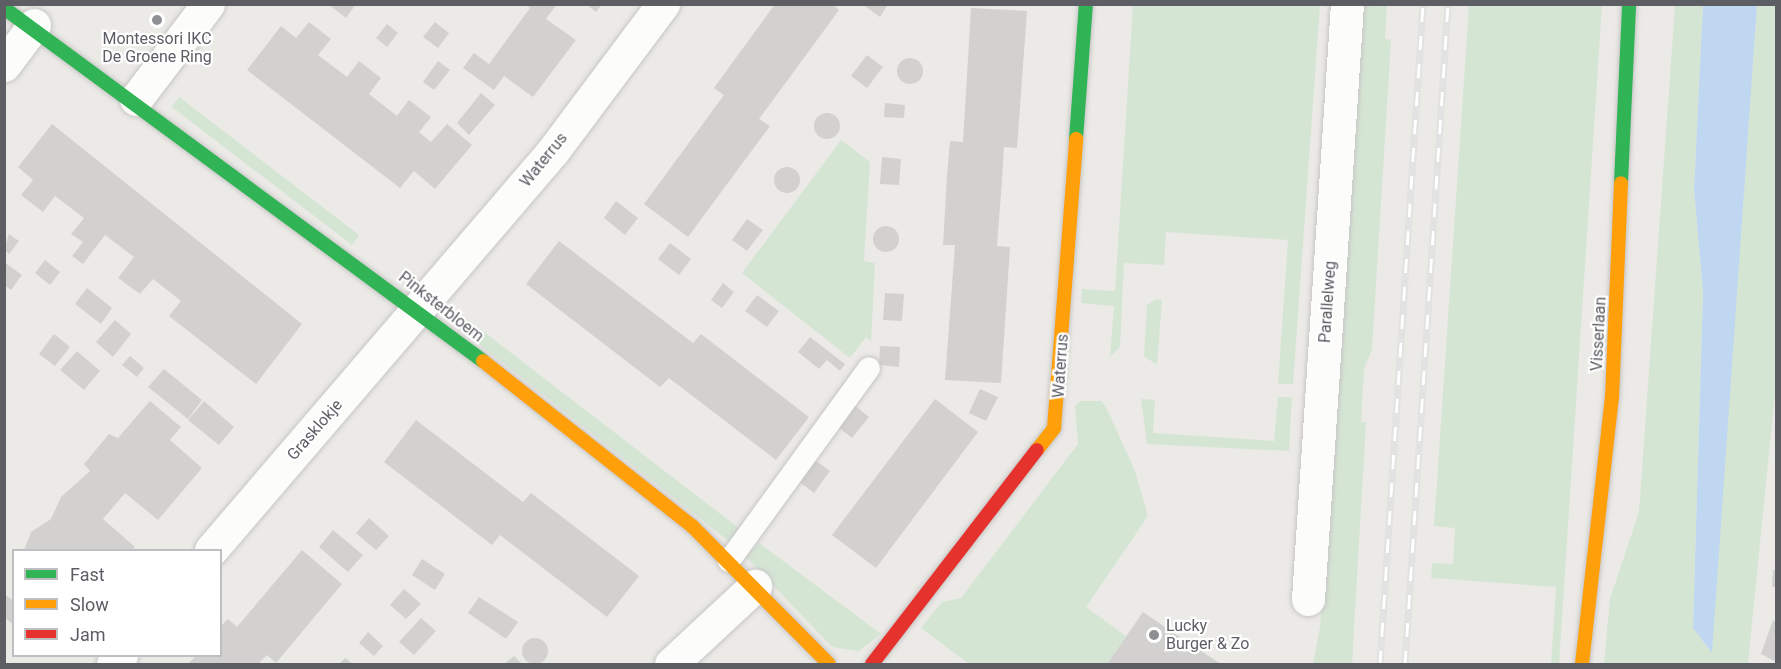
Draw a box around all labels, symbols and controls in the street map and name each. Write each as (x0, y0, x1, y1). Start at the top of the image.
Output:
marker: Montessori IKC De Groene Ring (150, 13, 164, 27)
place label: Montessori IKC De Groene Ring (102, 29, 212, 67)
street label: Waterrus (516, 129, 572, 191)
street label: Parallelweg (1316, 260, 1340, 344)
street label: Pinksterbloem (395, 268, 487, 346)
street label: Visserlaan (1587, 296, 1611, 372)
street label: Waterrus (1049, 333, 1073, 399)
street label: Grasklokje (283, 396, 347, 464)
legend (12, 549, 222, 657)
text: Fast (70, 564, 105, 585)
text: Slow (70, 594, 109, 615)
place label: Lucky Burger & Zo (1166, 616, 1249, 654)
text: Jam (70, 624, 106, 645)
marker: Lucky Burger & Zo (1147, 628, 1161, 642)

